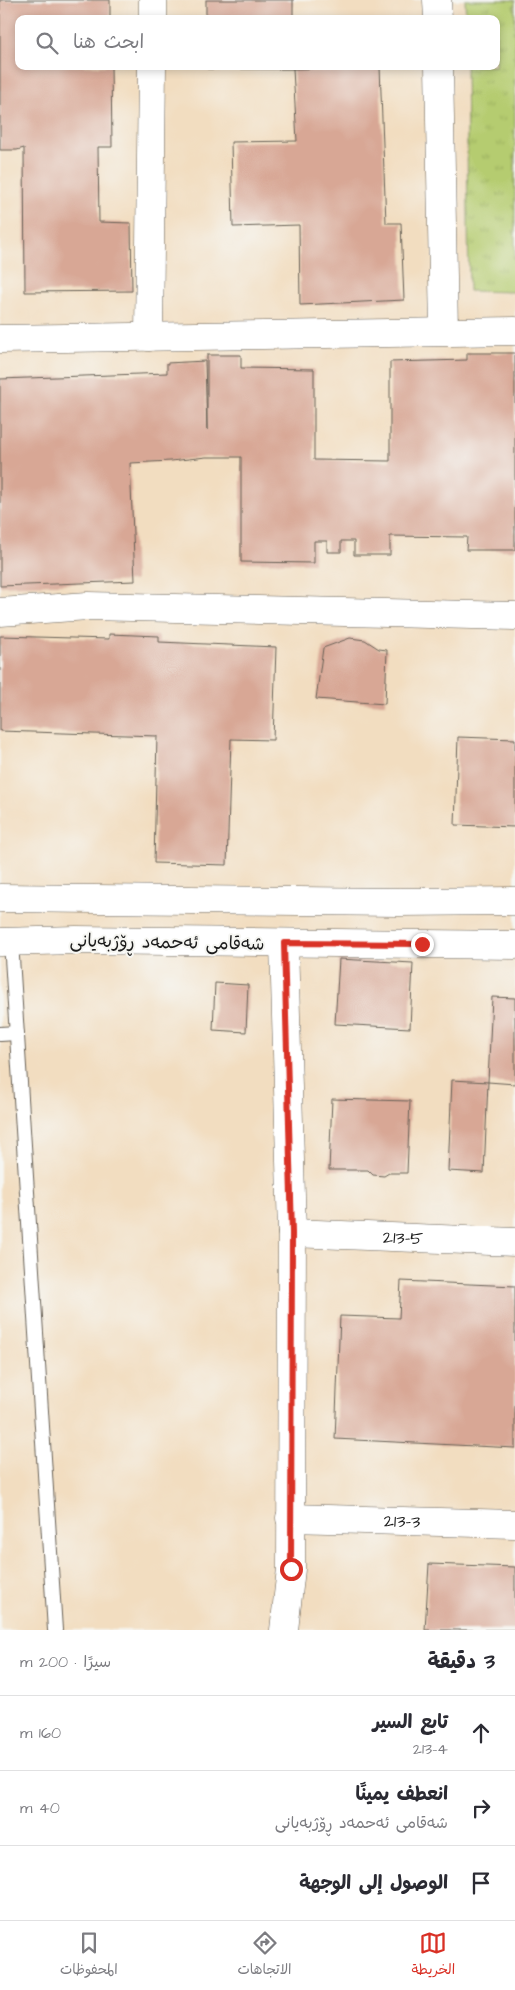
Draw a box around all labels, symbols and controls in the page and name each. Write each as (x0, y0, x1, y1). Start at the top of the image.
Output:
search box (15, 15, 500, 70)
icon: search (33, 29, 61, 57)
text: ابحث هنا (73, 29, 144, 56)
street label: شەقامی ئەحمەد ڕۆژبەیانی (69, 928, 265, 959)
route end (411, 933, 434, 956)
street label: 213-5 (382, 1225, 424, 1251)
street label: 213-3 (383, 1509, 421, 1534)
route start (280, 1558, 303, 1581)
text: 3 دقيقة (427, 1647, 495, 1676)
text: سيرًا · 200 m (20, 1651, 111, 1673)
text: تابع السير (373, 1709, 448, 1736)
icon: ahead (467, 1719, 495, 1747)
text: 160 m (20, 1722, 61, 1744)
text: 213-4 (413, 1738, 448, 1760)
text: انعطف يمينًا (356, 1781, 448, 1808)
icon: right (467, 1794, 495, 1822)
text: 40 m (20, 1797, 60, 1819)
text: شەقامی ئەحمەد ڕۆژبەیانی (275, 1812, 448, 1834)
icon: arrive (467, 1869, 495, 1897)
text: الوصول إلى الوجهة (299, 1870, 448, 1897)
tab: المحفوظات (60, 1929, 118, 1982)
tab: الاتجاهات (237, 1929, 292, 1982)
tab: الخريطة (411, 1929, 455, 1982)

